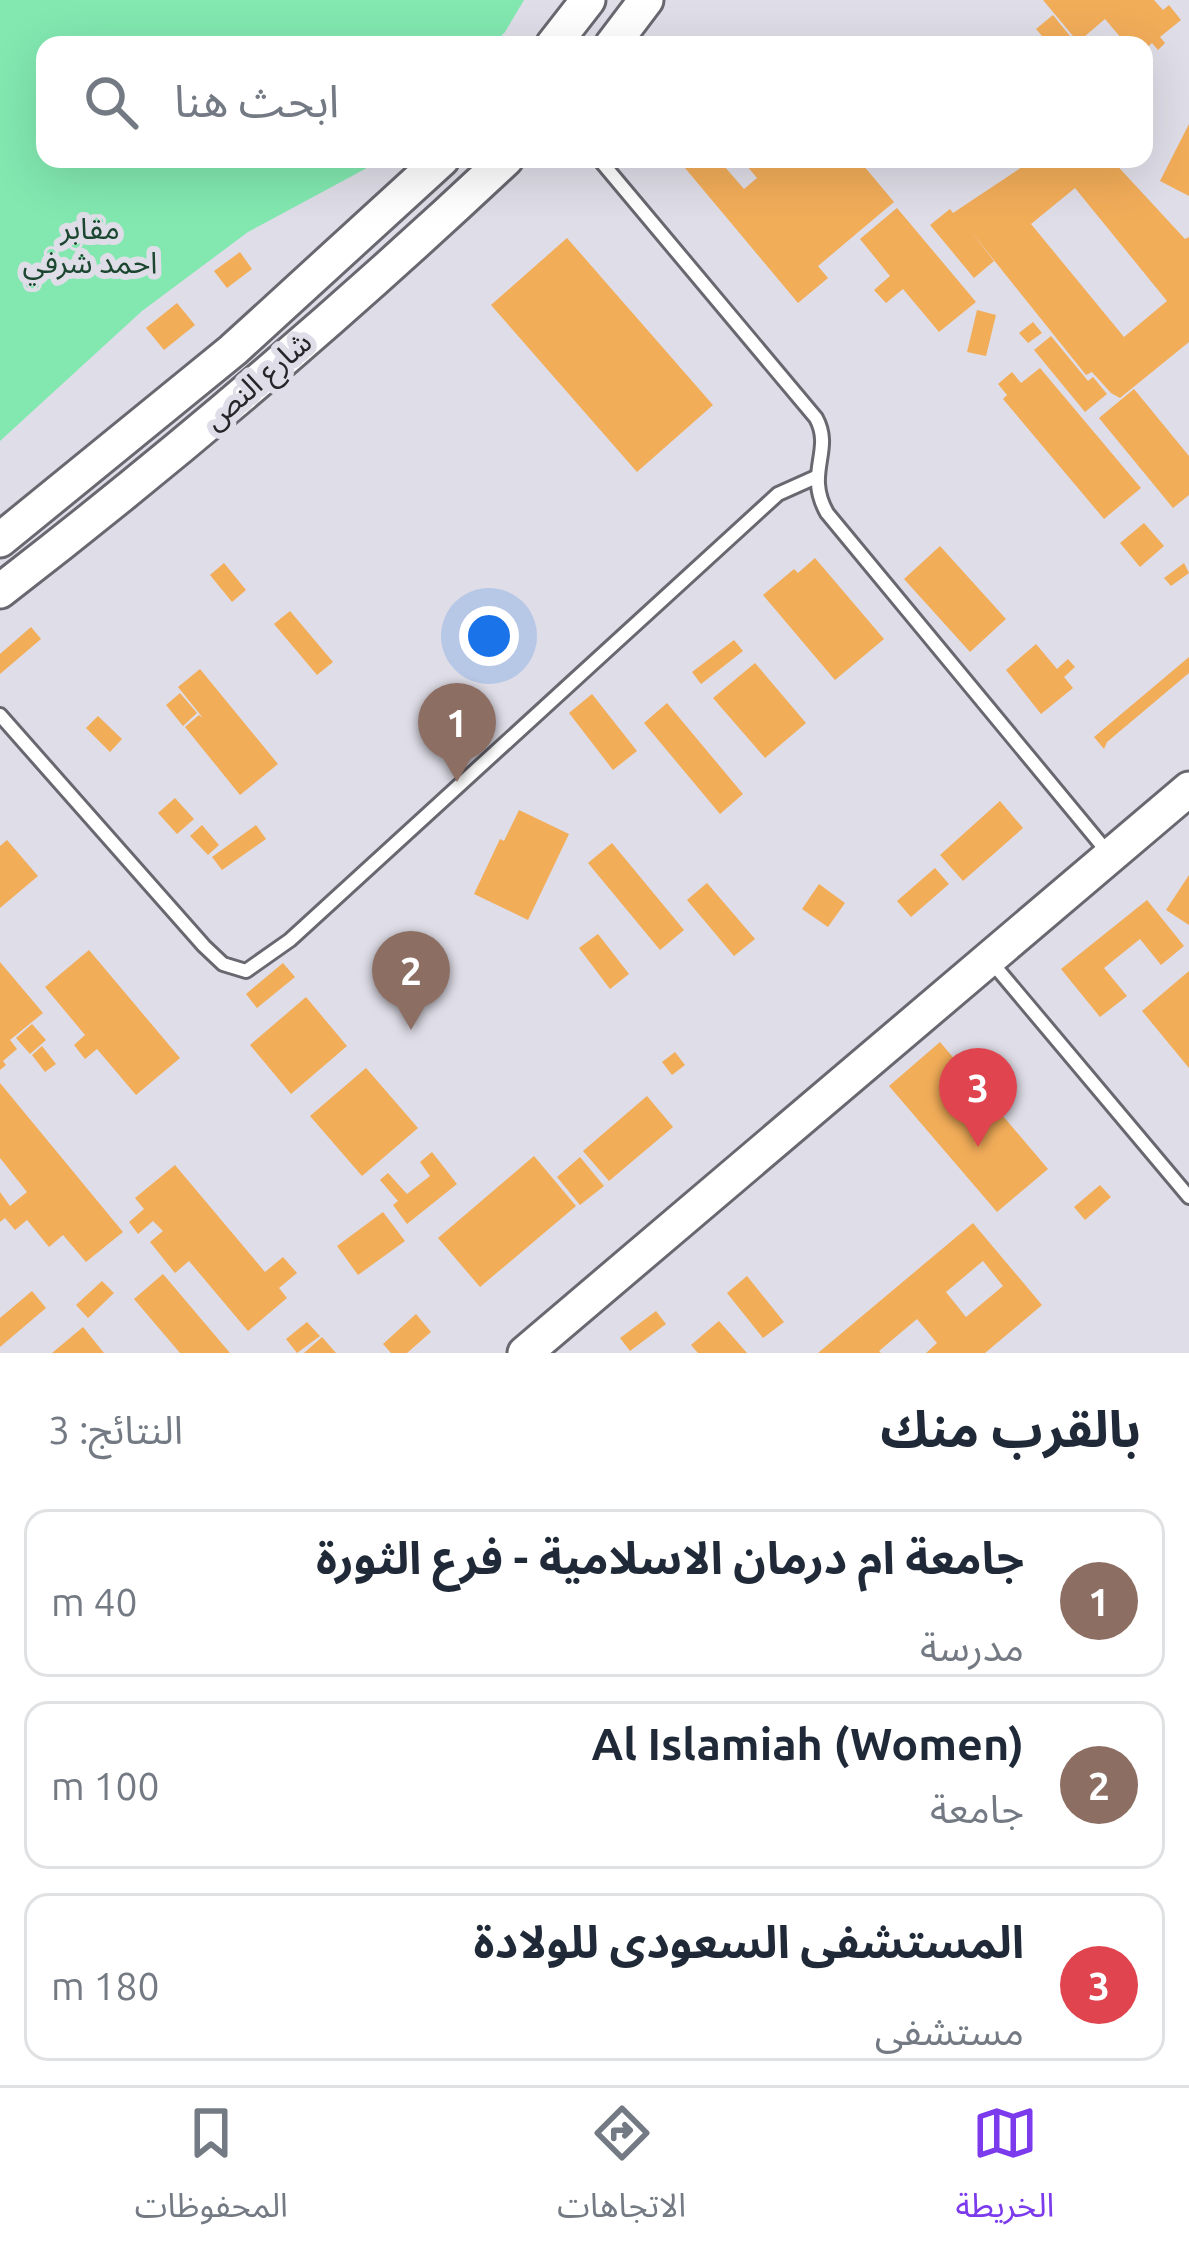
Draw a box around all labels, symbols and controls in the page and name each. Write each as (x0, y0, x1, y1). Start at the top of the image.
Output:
search box (36, 36, 1153, 168)
icon: search (78, 69, 144, 135)
text: ابحث هنا (174, 75, 339, 126)
park label: مقابر احمد شرفي (23, 211, 157, 286)
street label: شارع النص (196, 324, 322, 440)
your location (459, 606, 519, 666)
pin: 1 (418, 683, 496, 782)
pin: 2 (372, 931, 450, 1030)
pin: 3 (939, 1048, 1017, 1147)
text: بالقرب منك (880, 1399, 1141, 1457)
text: النتائج: 3 (48, 1408, 183, 1451)
text: جامعة ام درمان الاسلامية - فرع الثورة (316, 1532, 1024, 1583)
text: 40 m (51, 1580, 138, 1623)
text: 1 (1088, 1580, 1110, 1623)
text: مدرسة (920, 1625, 1024, 1668)
text: Al Islamiah (Women) (592, 1718, 1024, 1769)
text: 100 m (51, 1764, 160, 1807)
text: 2 (1088, 1764, 1110, 1807)
text: جامعة (930, 1787, 1024, 1830)
text: المستشفى السعودى للولادة (474, 1916, 1024, 1967)
text: 180 m (51, 1964, 160, 2007)
text: 3 (1088, 1964, 1110, 2007)
text: مستشفى (875, 2009, 1024, 2052)
tab: المحفوظات (135, 2100, 288, 2241)
tab: الاتجاهات (557, 2100, 686, 2241)
tab: الخريطة (955, 2100, 1054, 2241)

